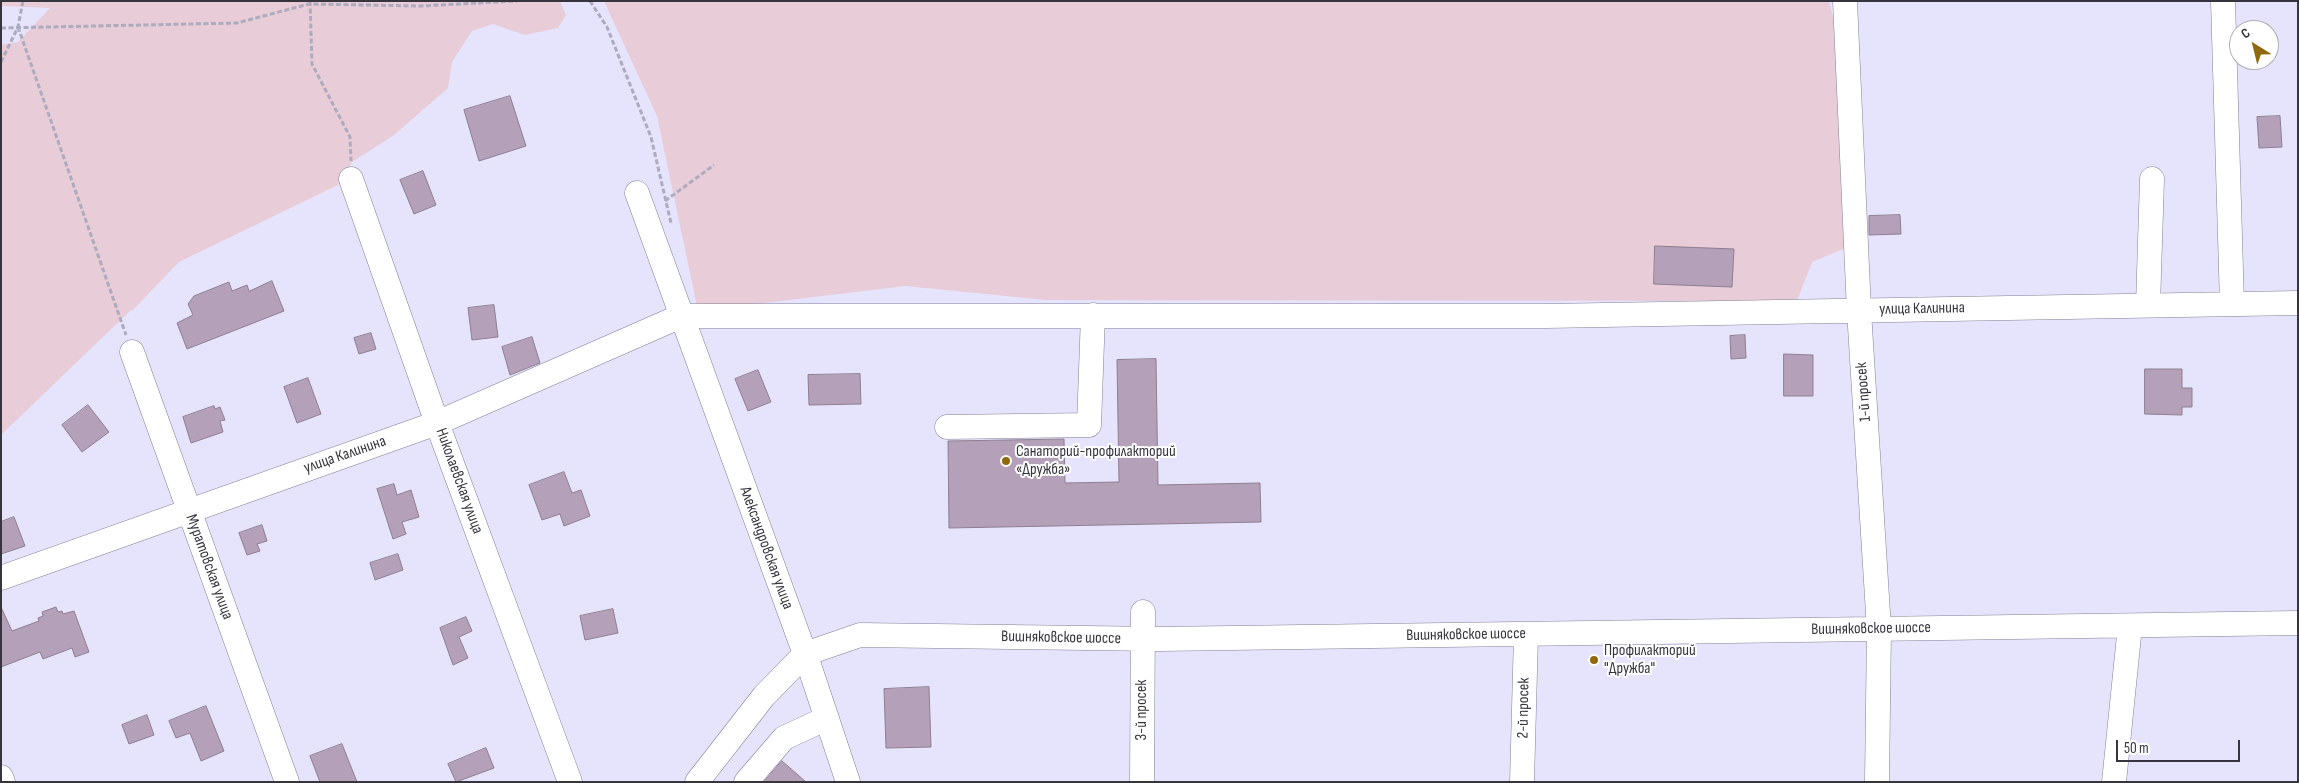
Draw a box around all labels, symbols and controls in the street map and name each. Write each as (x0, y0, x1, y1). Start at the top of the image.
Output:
north arrow (2229, 20, 2279, 70)
text: С (2238, 24, 2253, 42)
street label: улица Калинина (1879, 299, 1965, 319)
street label: 1-й просек (1852, 362, 1876, 422)
street label: Николаевская улица (431, 426, 487, 536)
street label: улица Калинина (301, 432, 389, 478)
place label: Санаторий-профилакторий «Дружба» (1016, 442, 1176, 480)
marker: Санаторий-профилакторий «Дружба» (1000, 455, 1012, 467)
street label: Александровская улица (735, 484, 797, 612)
street label: Муратовская улица (181, 512, 237, 622)
street label: Вишняковское шоссе (1811, 618, 1931, 640)
street label: Вишняковское шоссе (1406, 624, 1526, 646)
street label: Вишняковское шоссе (1001, 627, 1121, 649)
place label: Профилакторий "Дружба" (1604, 641, 1696, 679)
marker: Профилакторий "Дружба" (1588, 654, 1600, 666)
street label: 2-й просек (1514, 678, 1534, 738)
street label: 3-й просек (1132, 680, 1152, 740)
scale bar (2119, 730, 2243, 762)
text: 50 m (2124, 739, 2149, 758)

